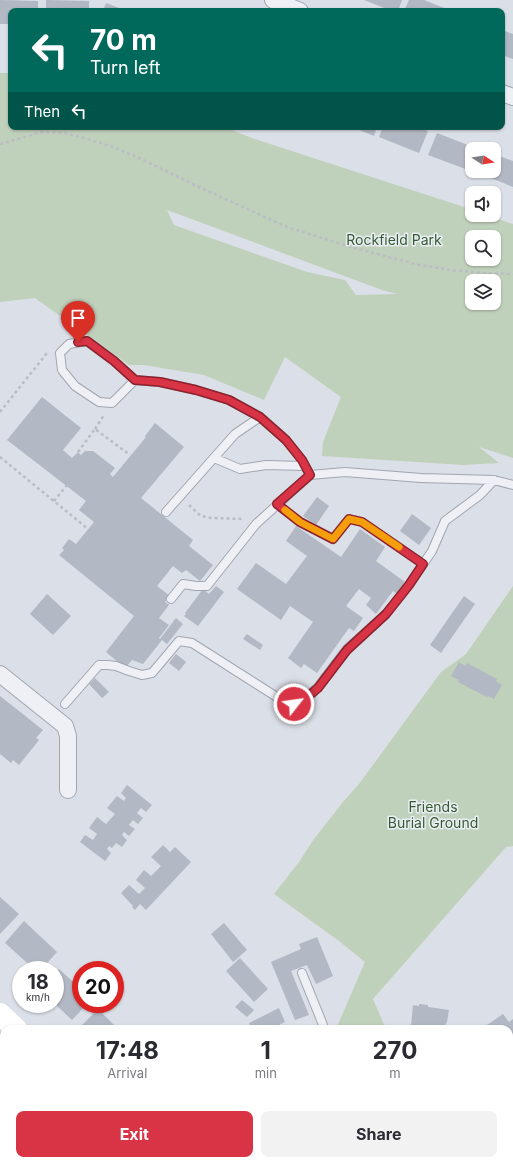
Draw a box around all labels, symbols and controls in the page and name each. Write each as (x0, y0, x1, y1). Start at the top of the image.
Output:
text: 70 m (90, 23, 157, 57)
icon: left (24, 24, 76, 76)
text: Turn left (90, 57, 160, 78)
icon: left (68, 100, 90, 122)
text: Then (24, 102, 60, 121)
north arrow (465, 142, 501, 178)
map controls (465, 142, 501, 310)
button: sound (465, 186, 501, 222)
button: search (465, 230, 501, 266)
park label: Rockfield Park (346, 231, 442, 248)
button: layers (465, 274, 501, 310)
pin (61, 301, 95, 342)
icon: arrive (67, 307, 89, 329)
position arrow (273, 683, 315, 725)
park label: Friends Burial Ground (388, 798, 478, 831)
speed limit sign: 20 (72, 961, 124, 1013)
text: 18 (27, 970, 49, 994)
text: km/h (26, 991, 50, 1003)
text: 17:48 (96, 1036, 159, 1065)
text: 1 (261, 1036, 271, 1065)
text: 270 (372, 1036, 417, 1065)
text: Arrival (107, 1065, 147, 1081)
text: min (255, 1065, 277, 1081)
text: m (389, 1065, 401, 1081)
button: Exit (16, 1111, 253, 1157)
button: Share (261, 1111, 497, 1157)

